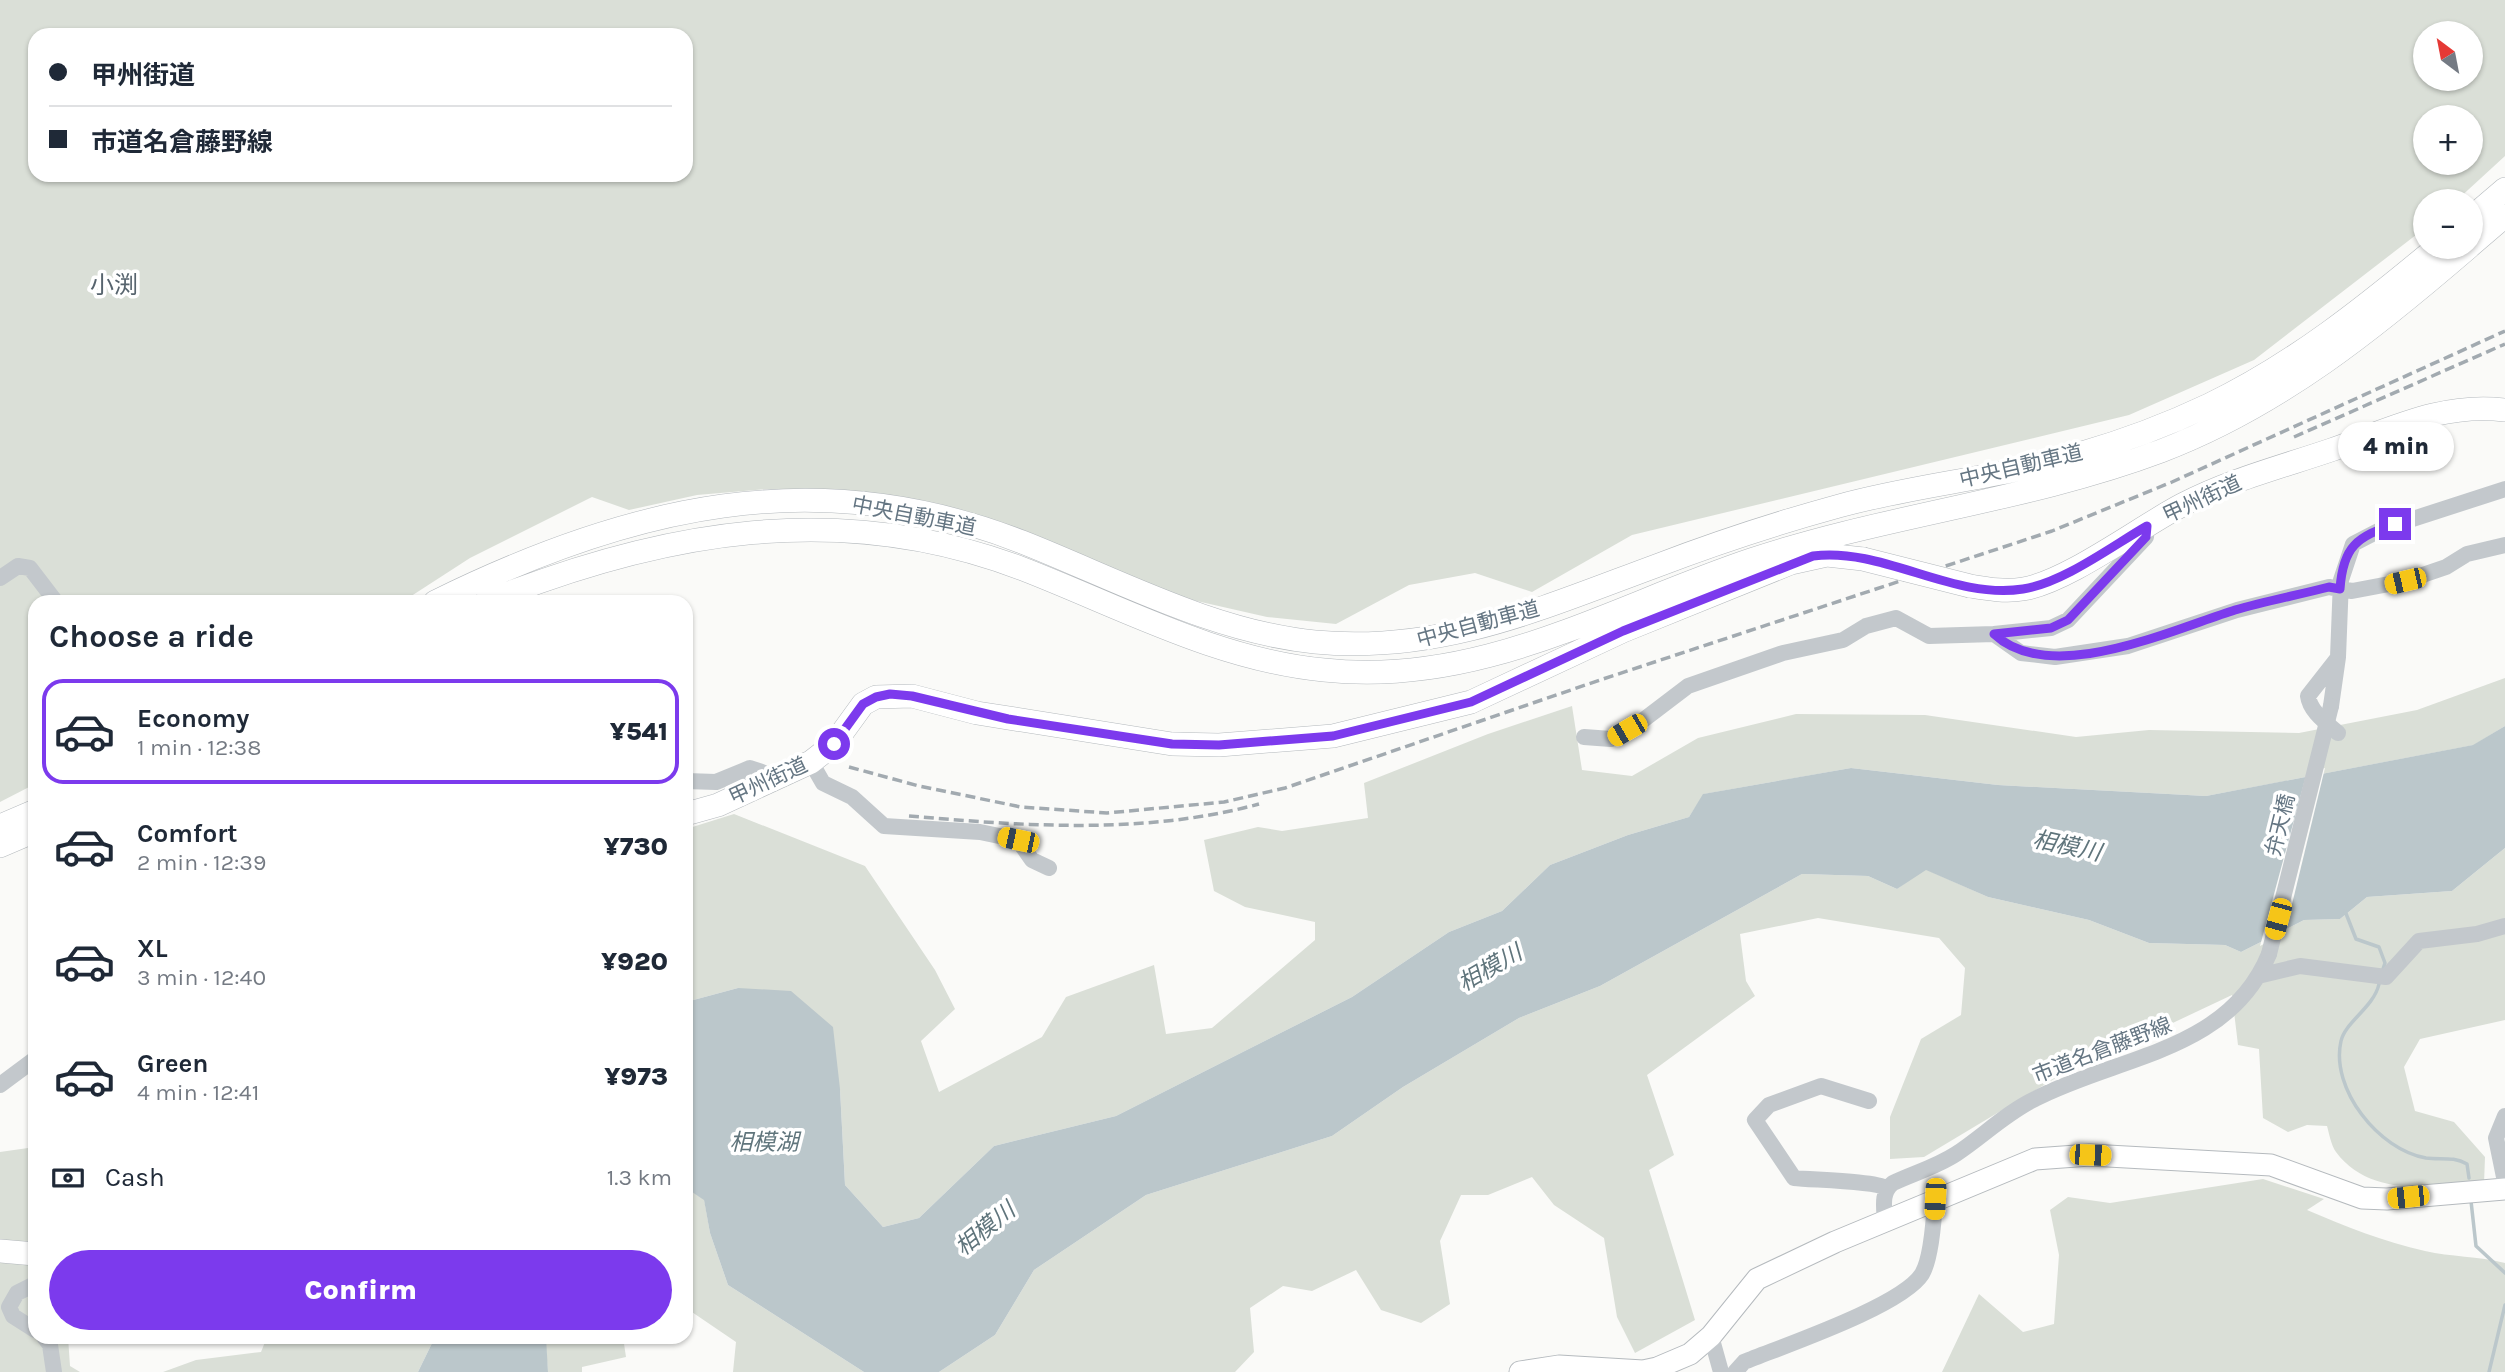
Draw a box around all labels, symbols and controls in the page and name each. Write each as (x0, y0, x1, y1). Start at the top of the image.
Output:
north arrow (2413, 21, 2483, 91)
map controls (2413, 21, 2483, 259)
text: 甲州街道 (91, 60, 195, 91)
button: + (2413, 105, 2483, 175)
text: 市道名倉藤野線 (91, 127, 273, 158)
button: − (2413, 189, 2483, 259)
district label: 小渕 (90, 271, 138, 299)
callout: 4 min (2337, 422, 2453, 472)
text: 4 min (2363, 433, 2429, 460)
street label: 中央自動車道 (1957, 440, 2085, 492)
street label: 甲州街道 (2159, 470, 2245, 528)
street label: 中央自動車道 (850, 492, 978, 540)
route end (2379, 508, 2411, 540)
car (2383, 566, 2428, 596)
street label: 中央自動車道 (1414, 596, 1542, 652)
text: Choose a ride (49, 618, 254, 655)
icon: car (53, 700, 116, 763)
text: Economy (137, 703, 249, 734)
car (1604, 710, 1651, 750)
text: ¥541 (610, 716, 668, 747)
route start (818, 728, 850, 760)
text: 1 min · 12:38 (137, 734, 261, 761)
street label: 甲州街道 (725, 752, 811, 810)
street label: 弁天橋 (2261, 792, 2299, 858)
icon: car (53, 815, 116, 878)
text: Comfort (137, 818, 238, 849)
car (996, 825, 1041, 855)
water label: 相模川 (2030, 826, 2106, 867)
text: ¥730 (603, 831, 668, 862)
text: 2 min · 12:39 (137, 849, 266, 876)
car (2263, 896, 2294, 942)
icon: car (53, 930, 116, 993)
text: XL (137, 933, 168, 964)
water label: 相模川 (1453, 938, 1529, 997)
text: ¥920 (601, 946, 668, 977)
text: 3 min · 12:40 (137, 964, 266, 991)
street label: 市道名倉藤野線 (2029, 1012, 2175, 1088)
icon: car (53, 1045, 116, 1108)
text: Green (137, 1048, 209, 1079)
text: ¥973 (604, 1061, 668, 1092)
text: 4 min · 12:41 (137, 1079, 259, 1106)
water label: 相模湖 (730, 1129, 802, 1156)
car (2069, 1144, 2112, 1166)
icon: cash (49, 1159, 87, 1197)
text: Cash (105, 1162, 165, 1193)
text: 1.3 km (607, 1164, 672, 1191)
car (1924, 1177, 1947, 1221)
car (2387, 1184, 2430, 1210)
water label: 相模川 (950, 1195, 1023, 1261)
button: Confirm (49, 1250, 672, 1330)

